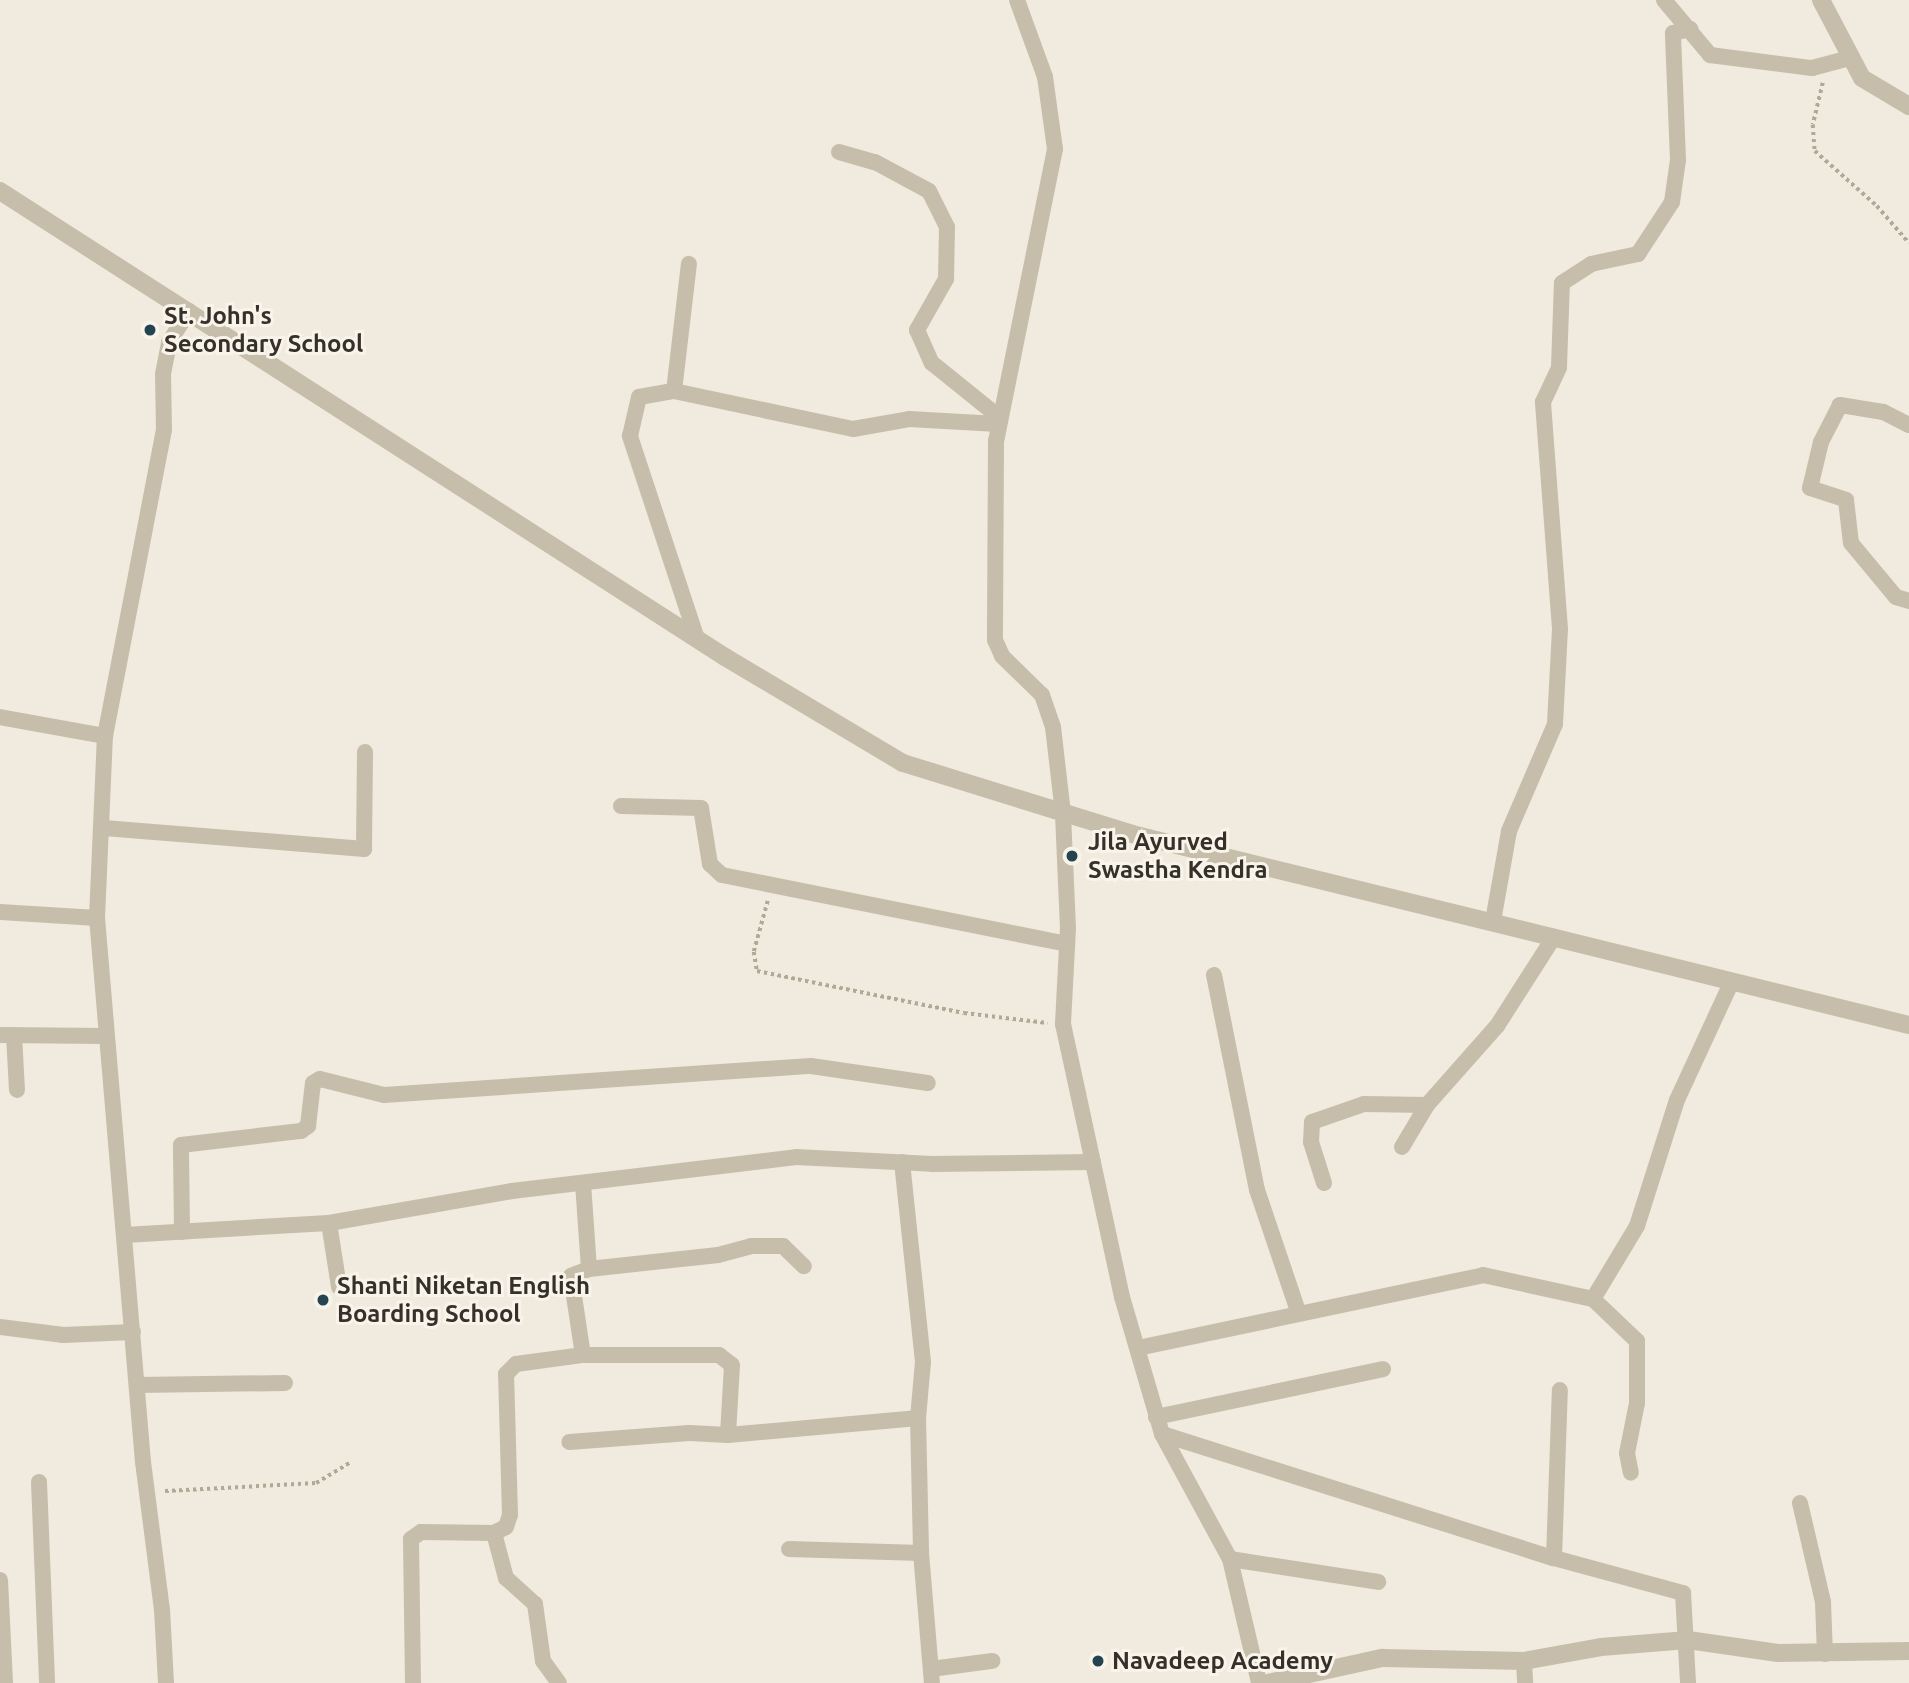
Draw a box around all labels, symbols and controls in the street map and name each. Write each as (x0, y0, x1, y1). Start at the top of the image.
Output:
place label: St. John's Secondary School (164, 302, 363, 358)
marker: St. John's Secondary School (142, 322, 158, 338)
place label: Jila Ayurved Swastha Kendra (1088, 828, 1268, 884)
marker: Jila Ayurved Swastha Kendra (1062, 846, 1082, 866)
place label: Shanti Niketan English Boarding School (337, 1272, 590, 1328)
marker: Shanti Niketan English Boarding School (315, 1292, 331, 1308)
place label: Navadeep Academy (1112, 1647, 1333, 1675)
marker: Navadeep Academy (1090, 1653, 1106, 1669)

